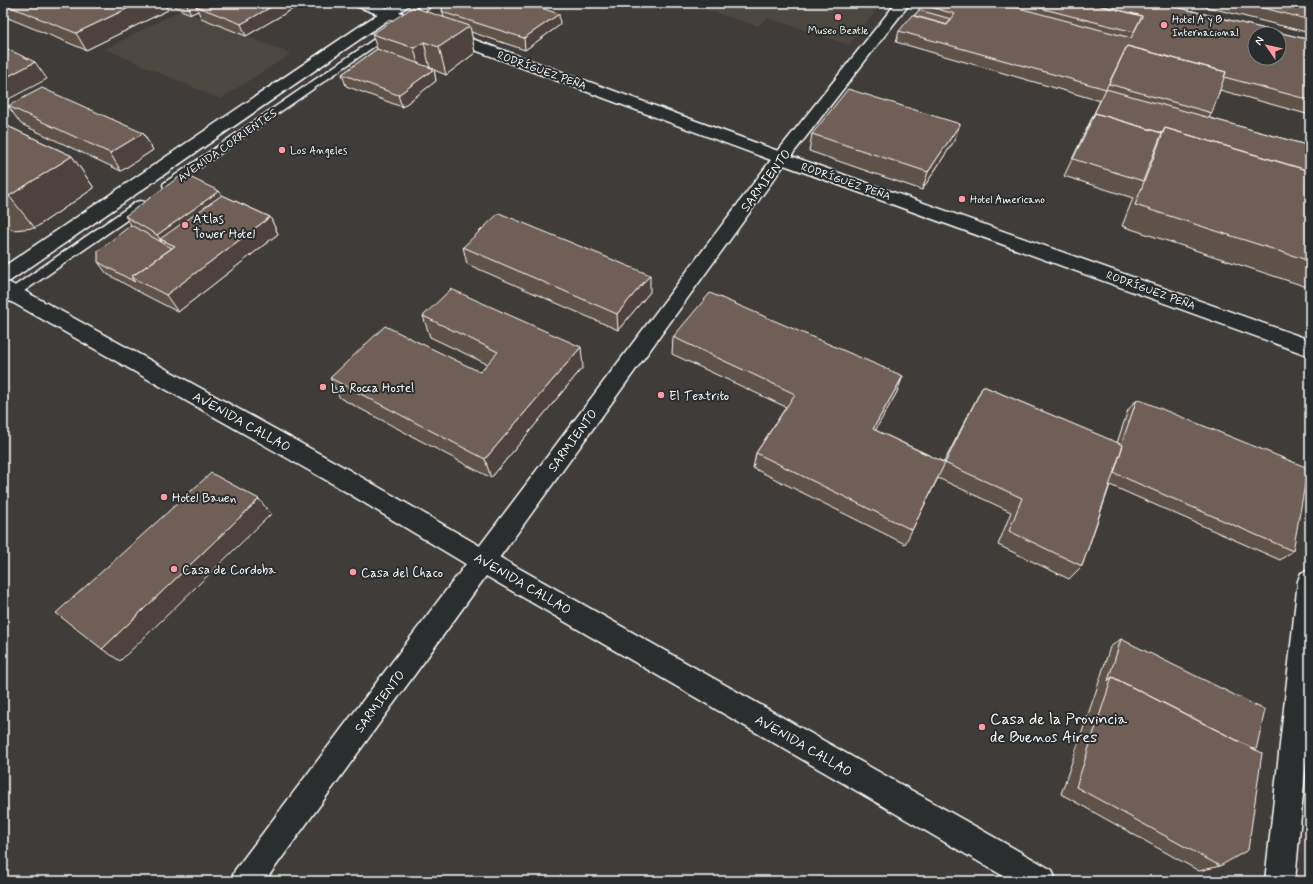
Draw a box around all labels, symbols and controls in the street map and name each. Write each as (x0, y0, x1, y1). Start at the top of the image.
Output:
marker: Museo Beatle (833, 12, 843, 22)
place label: Hotel A y B Internacional (1172, 13, 1239, 40)
marker: Hotel A y B Internacional (1159, 20, 1169, 30)
place label: Museo Beatle (808, 24, 868, 38)
north arrow (1247, 26, 1287, 66)
text: N (1252, 34, 1267, 48)
street label: RODRÍGUEZ PEÑA (495, 47, 588, 94)
street label: AVENIDA CORRIENTES (175, 106, 280, 185)
place label: Los Angeles (290, 144, 347, 158)
marker: Los Angeles (277, 145, 287, 155)
street label: SARMIENTO (737, 146, 795, 215)
street label: RODRÍGUEZ PEÑA (799, 159, 893, 204)
place label: Hotel Americano (970, 193, 1045, 207)
marker: Hotel Americano (957, 194, 967, 204)
place label: Atlas Tower Hotel (193, 211, 256, 243)
marker: Atlas Tower Hotel (180, 220, 190, 230)
street label: RODRÍGUEZ PEÑA (1104, 267, 1197, 314)
place label: La Rocca Hostel (331, 380, 414, 397)
marker: La Rocca Hostel (318, 382, 328, 392)
street label: AVENIDA CALLAO (189, 388, 293, 456)
place label: El Teatrito (669, 388, 729, 405)
marker: El Teatrito (656, 390, 666, 400)
street label: SARMIENTO (545, 406, 602, 476)
place label: Hotel Bauen (172, 490, 236, 507)
marker: Hotel Bauen (159, 492, 169, 502)
street label: AVENIDA CALLAO (471, 550, 574, 619)
place label: Casa de Cordoba (182, 562, 276, 579)
marker: Casa de Cordoba (169, 564, 179, 574)
place label: Casa del Chaco (361, 565, 443, 582)
marker: Casa del Chaco (348, 567, 358, 577)
street label: SARMIENTO (351, 667, 409, 736)
place label: Casa de la Provincia de Buenos Aires (990, 709, 1128, 748)
street label: AVENIDA CALLAO (752, 712, 855, 781)
marker: Casa de la Provincia de Buenos Aires (977, 722, 987, 732)

